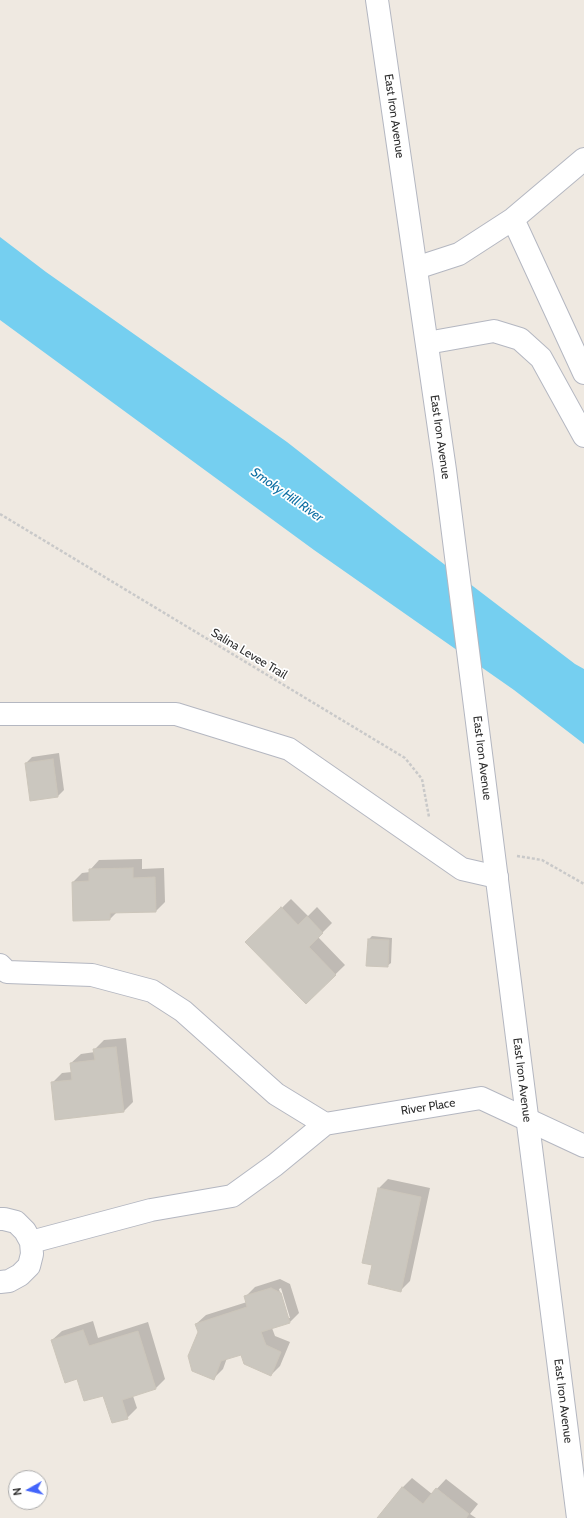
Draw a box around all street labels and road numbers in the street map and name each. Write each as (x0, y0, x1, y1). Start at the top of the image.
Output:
street label: East Iron Avenue (381, 73, 407, 159)
street label: East Iron Avenue (427, 394, 453, 480)
street label: Salina Levee Trail (208, 626, 290, 682)
street label: East Iron Avenue (470, 715, 494, 801)
street label: East Iron Avenue (510, 1037, 534, 1123)
street label: River Place (400, 1096, 456, 1118)
street label: East Iron Avenue (551, 1358, 575, 1444)

